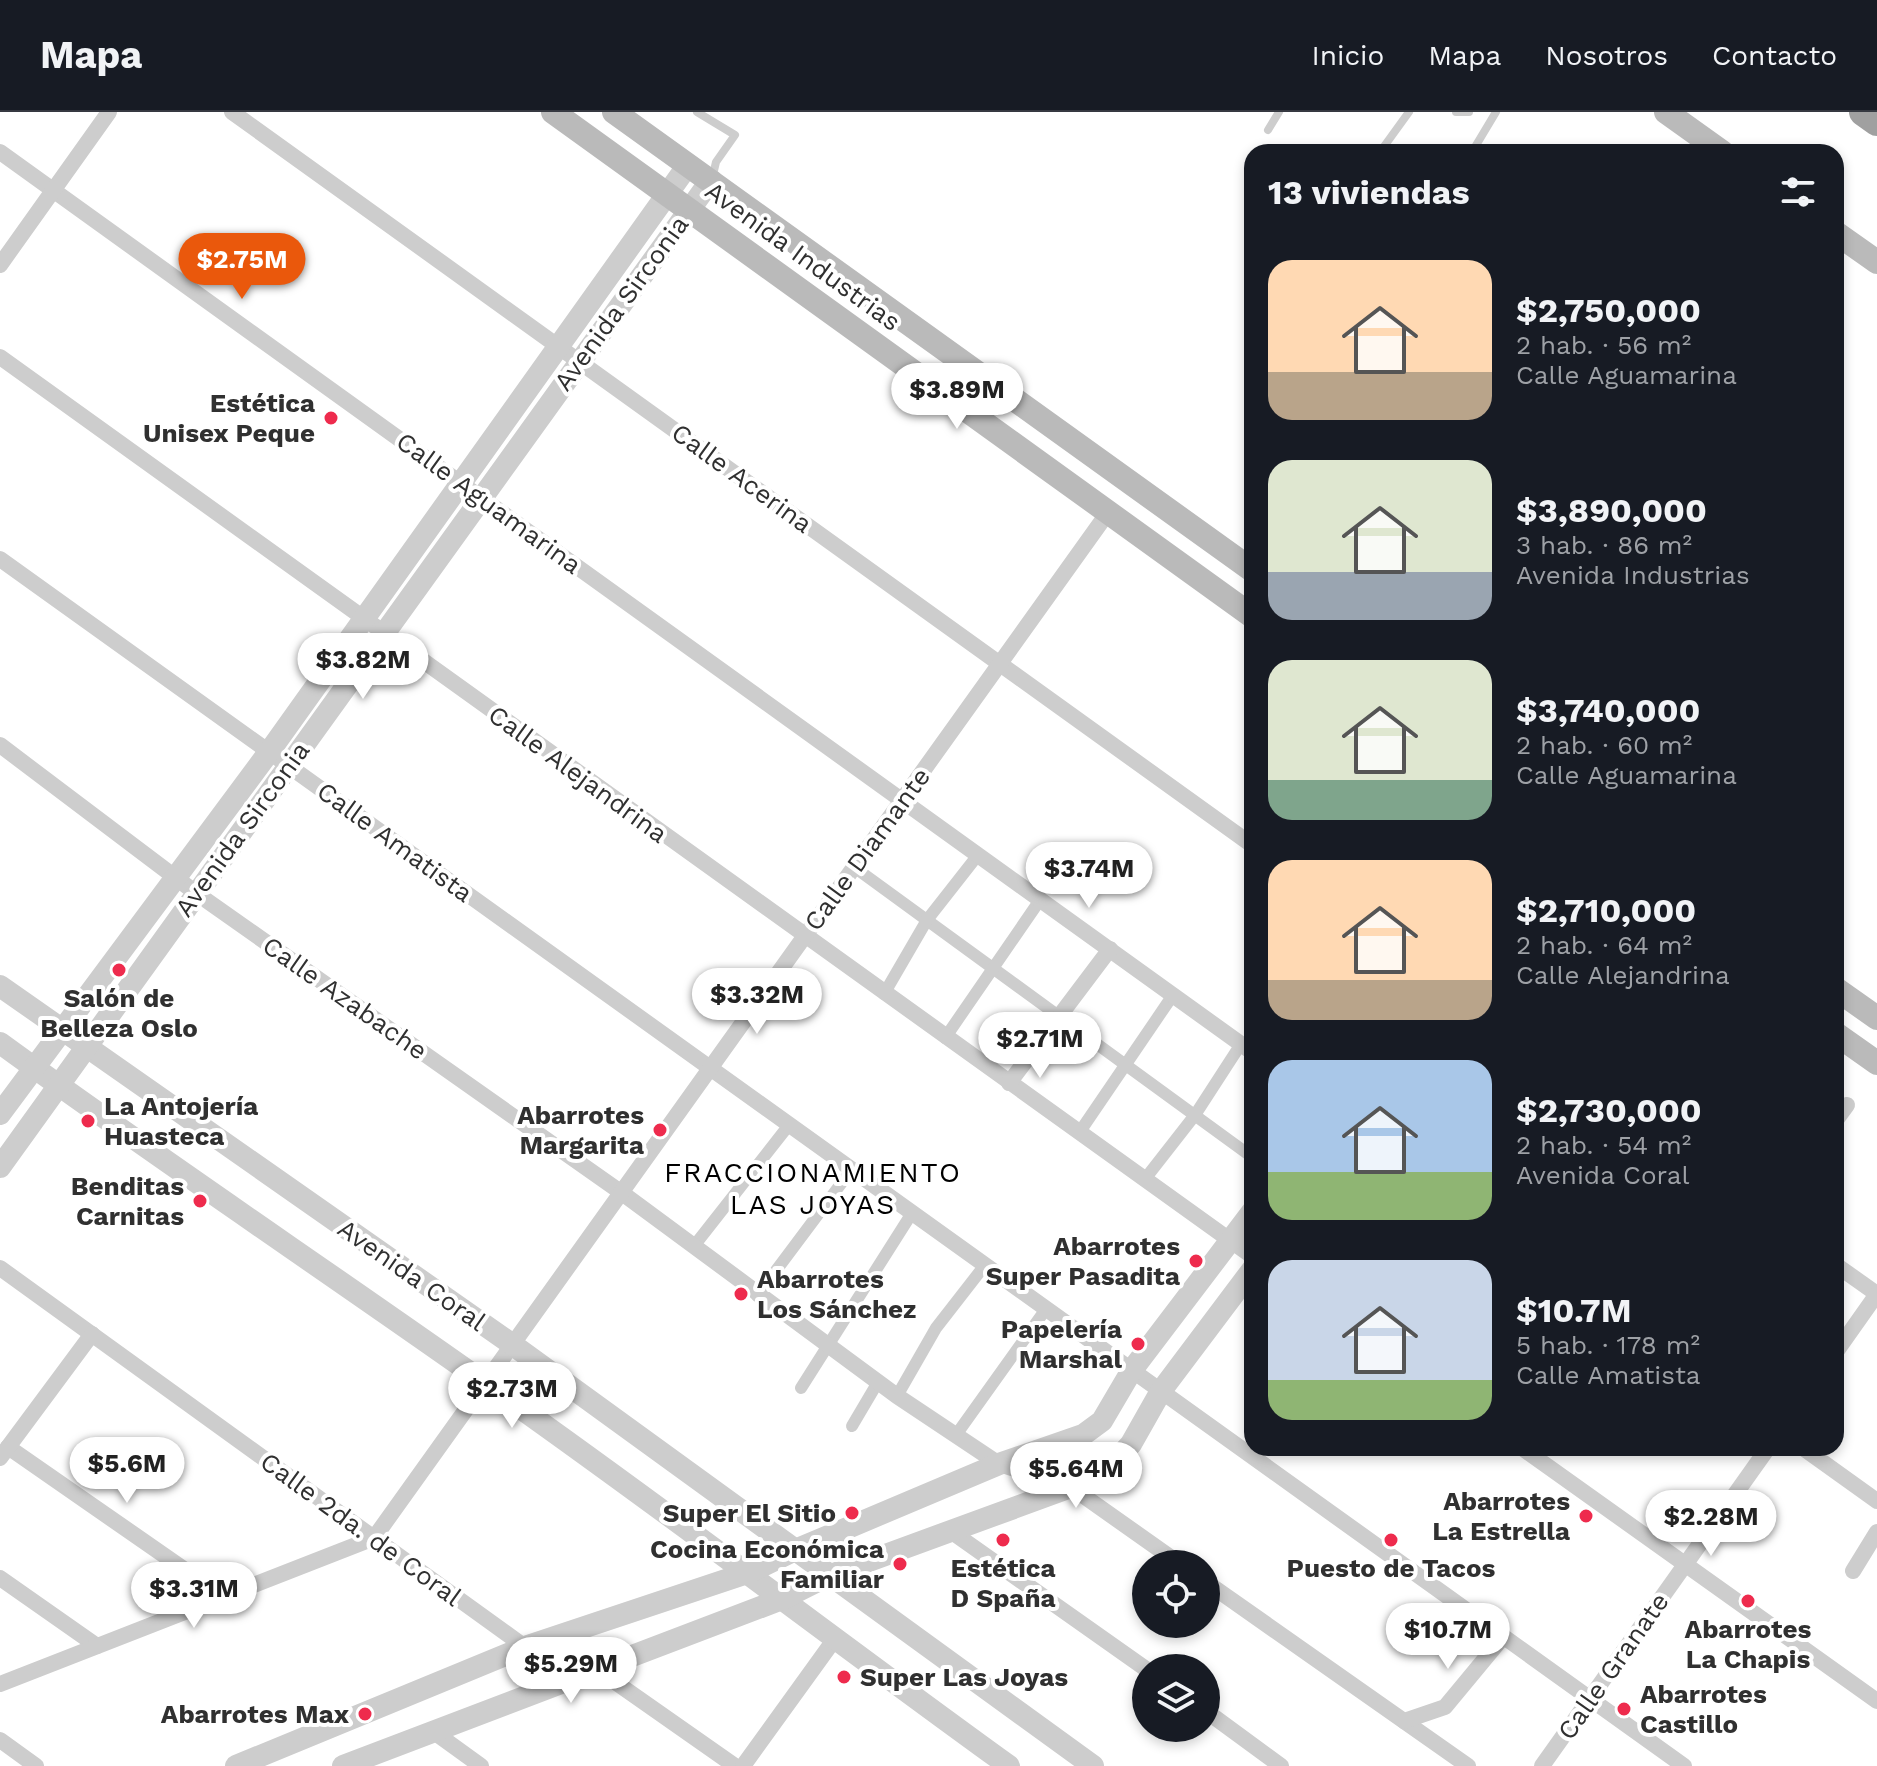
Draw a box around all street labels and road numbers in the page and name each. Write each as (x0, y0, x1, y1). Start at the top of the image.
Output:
street label: Avenida Industrias (700, 175, 906, 337)
street label: Avenida Sirconia (548, 210, 695, 396)
street label: Calle Acerina (666, 417, 818, 539)
street label: Calle Aguamarina (391, 426, 587, 580)
street label: Calle Alejandrina (483, 699, 674, 849)
street label: Avenida Sirconia (169, 736, 316, 922)
street label: Calle Diamante (798, 762, 936, 936)
street label: Calle Amatista (312, 776, 479, 909)
street label: Calle Azabache (257, 930, 433, 1066)
street label: Avenida Coral (332, 1213, 492, 1337)
street label: Calle 2da. de Coral (255, 1446, 467, 1612)
street label: Calle Granate (1551, 1587, 1675, 1745)

